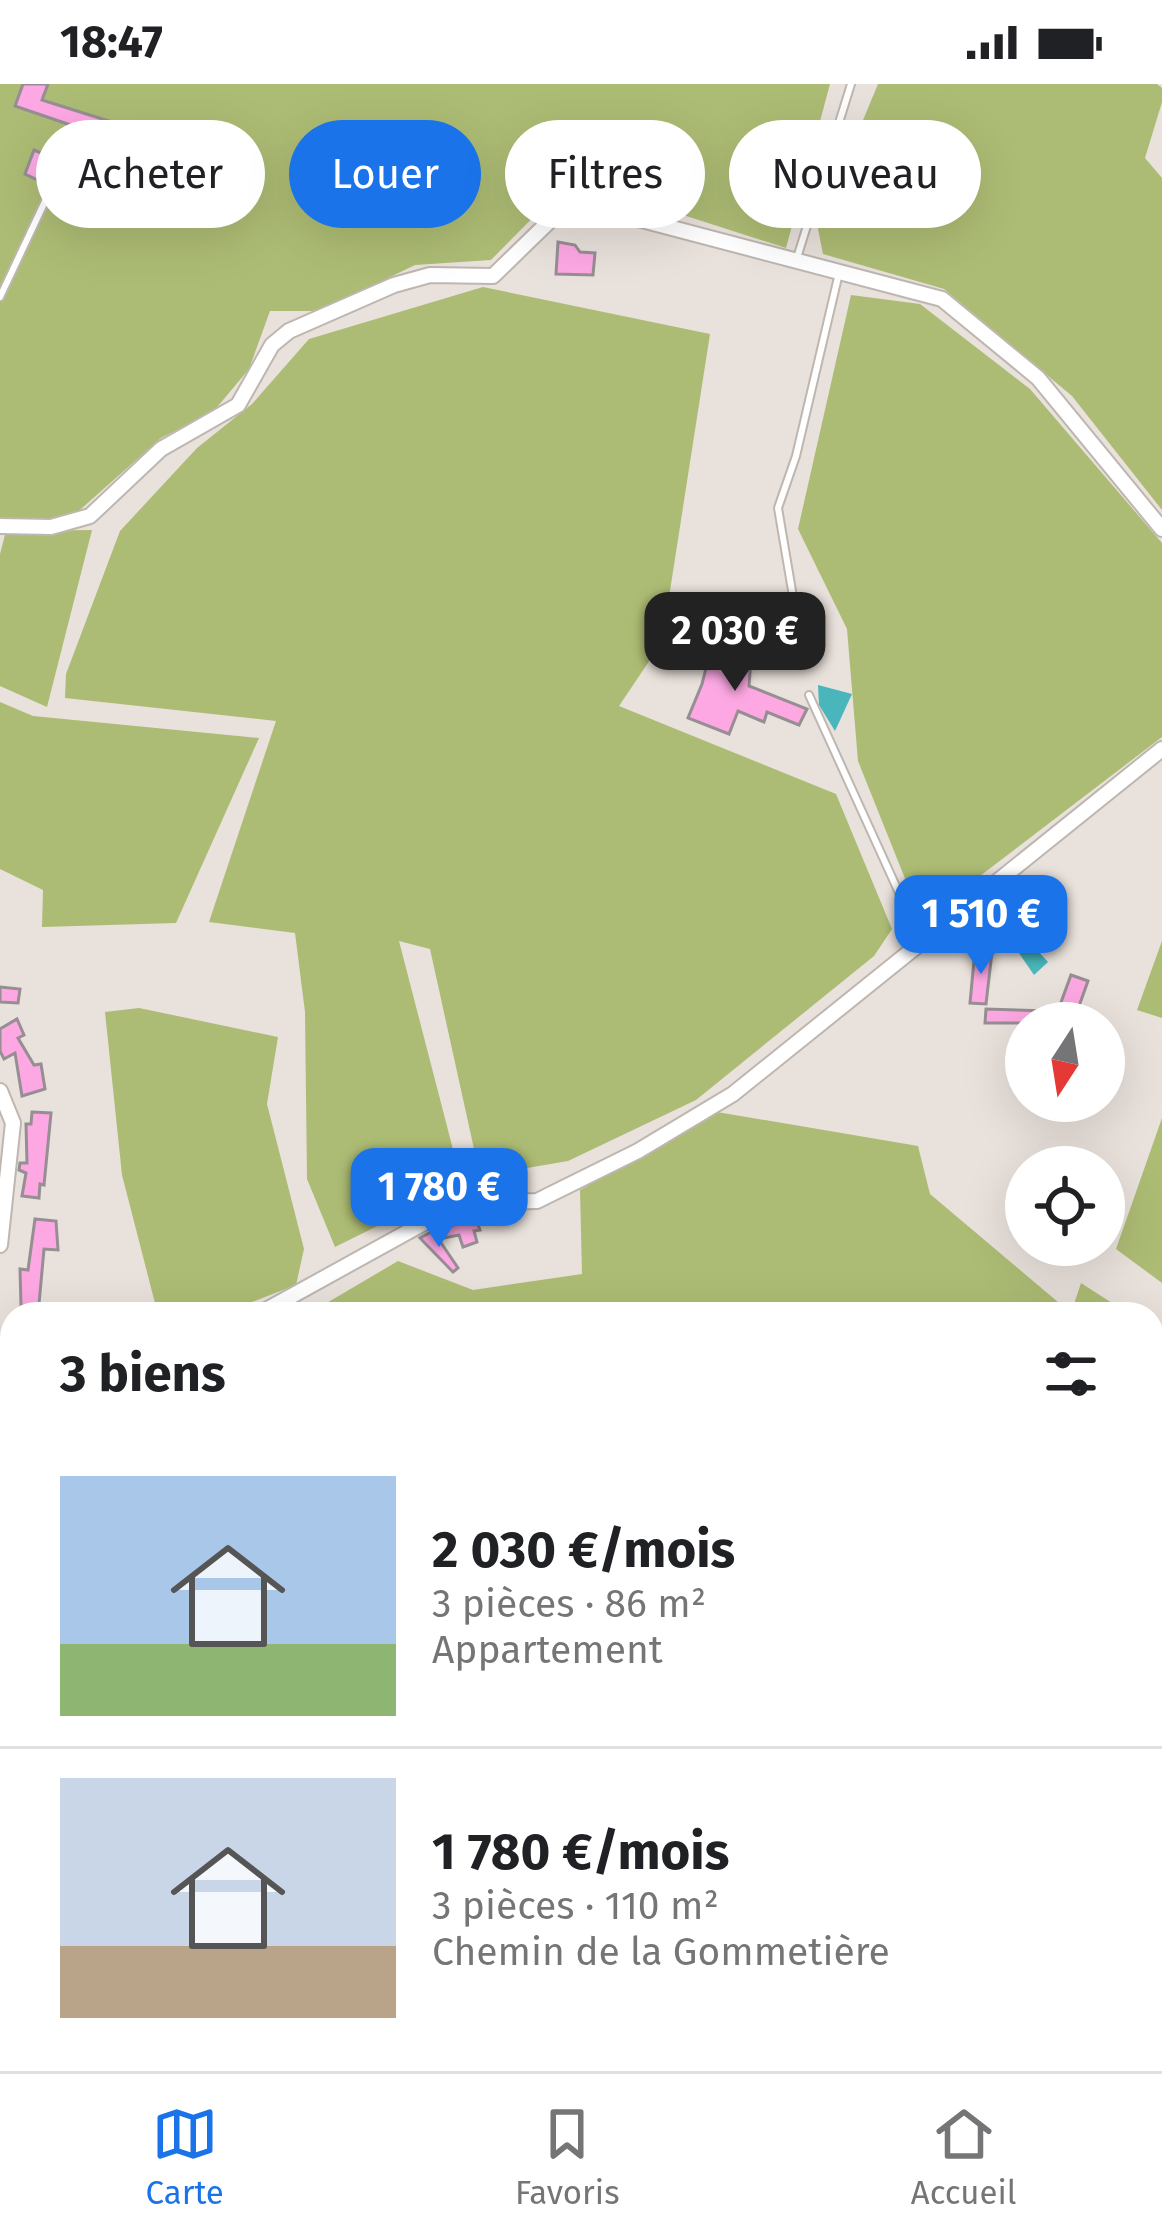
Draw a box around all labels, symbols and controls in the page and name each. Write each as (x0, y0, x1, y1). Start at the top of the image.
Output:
text: 18:47 (60, 15, 163, 69)
chip: Acheter (36, 120, 265, 228)
chip: Louer (289, 120, 481, 228)
chip: Filtres (505, 120, 705, 228)
chip: Nouveau (729, 120, 981, 228)
pin: 2 030 € (624, 592, 846, 694)
text: 2 030 € (671, 608, 799, 654)
pin: 1 510 € (870, 875, 1092, 977)
text: 1 510 € (921, 891, 1041, 937)
north arrow (1005, 1002, 1125, 1122)
map controls (1005, 1002, 1125, 1266)
button: locate (1005, 1146, 1125, 1266)
pin: 1 780 € (328, 1148, 550, 1250)
text: 1 780 € (378, 1164, 500, 1210)
icon: filters (1038, 1341, 1104, 1407)
text: 3 biens (60, 1343, 226, 1405)
text: 2 030 €/mois (432, 1519, 735, 1581)
icon: home (156, 1524, 300, 1668)
text: 3 pièces · 86 m² (432, 1581, 706, 1627)
text: Appartement (432, 1627, 663, 1673)
text: 1 780 €/mois (432, 1821, 729, 1883)
icon: home (156, 1826, 300, 1970)
text: 3 pièces · 110 m² (432, 1883, 719, 1929)
text: Chemin de la Gommetière (432, 1929, 890, 1975)
tab: Carte (146, 2101, 224, 2213)
tab: Favoris (515, 2101, 620, 2213)
tab: Accueil (911, 2101, 1016, 2213)

